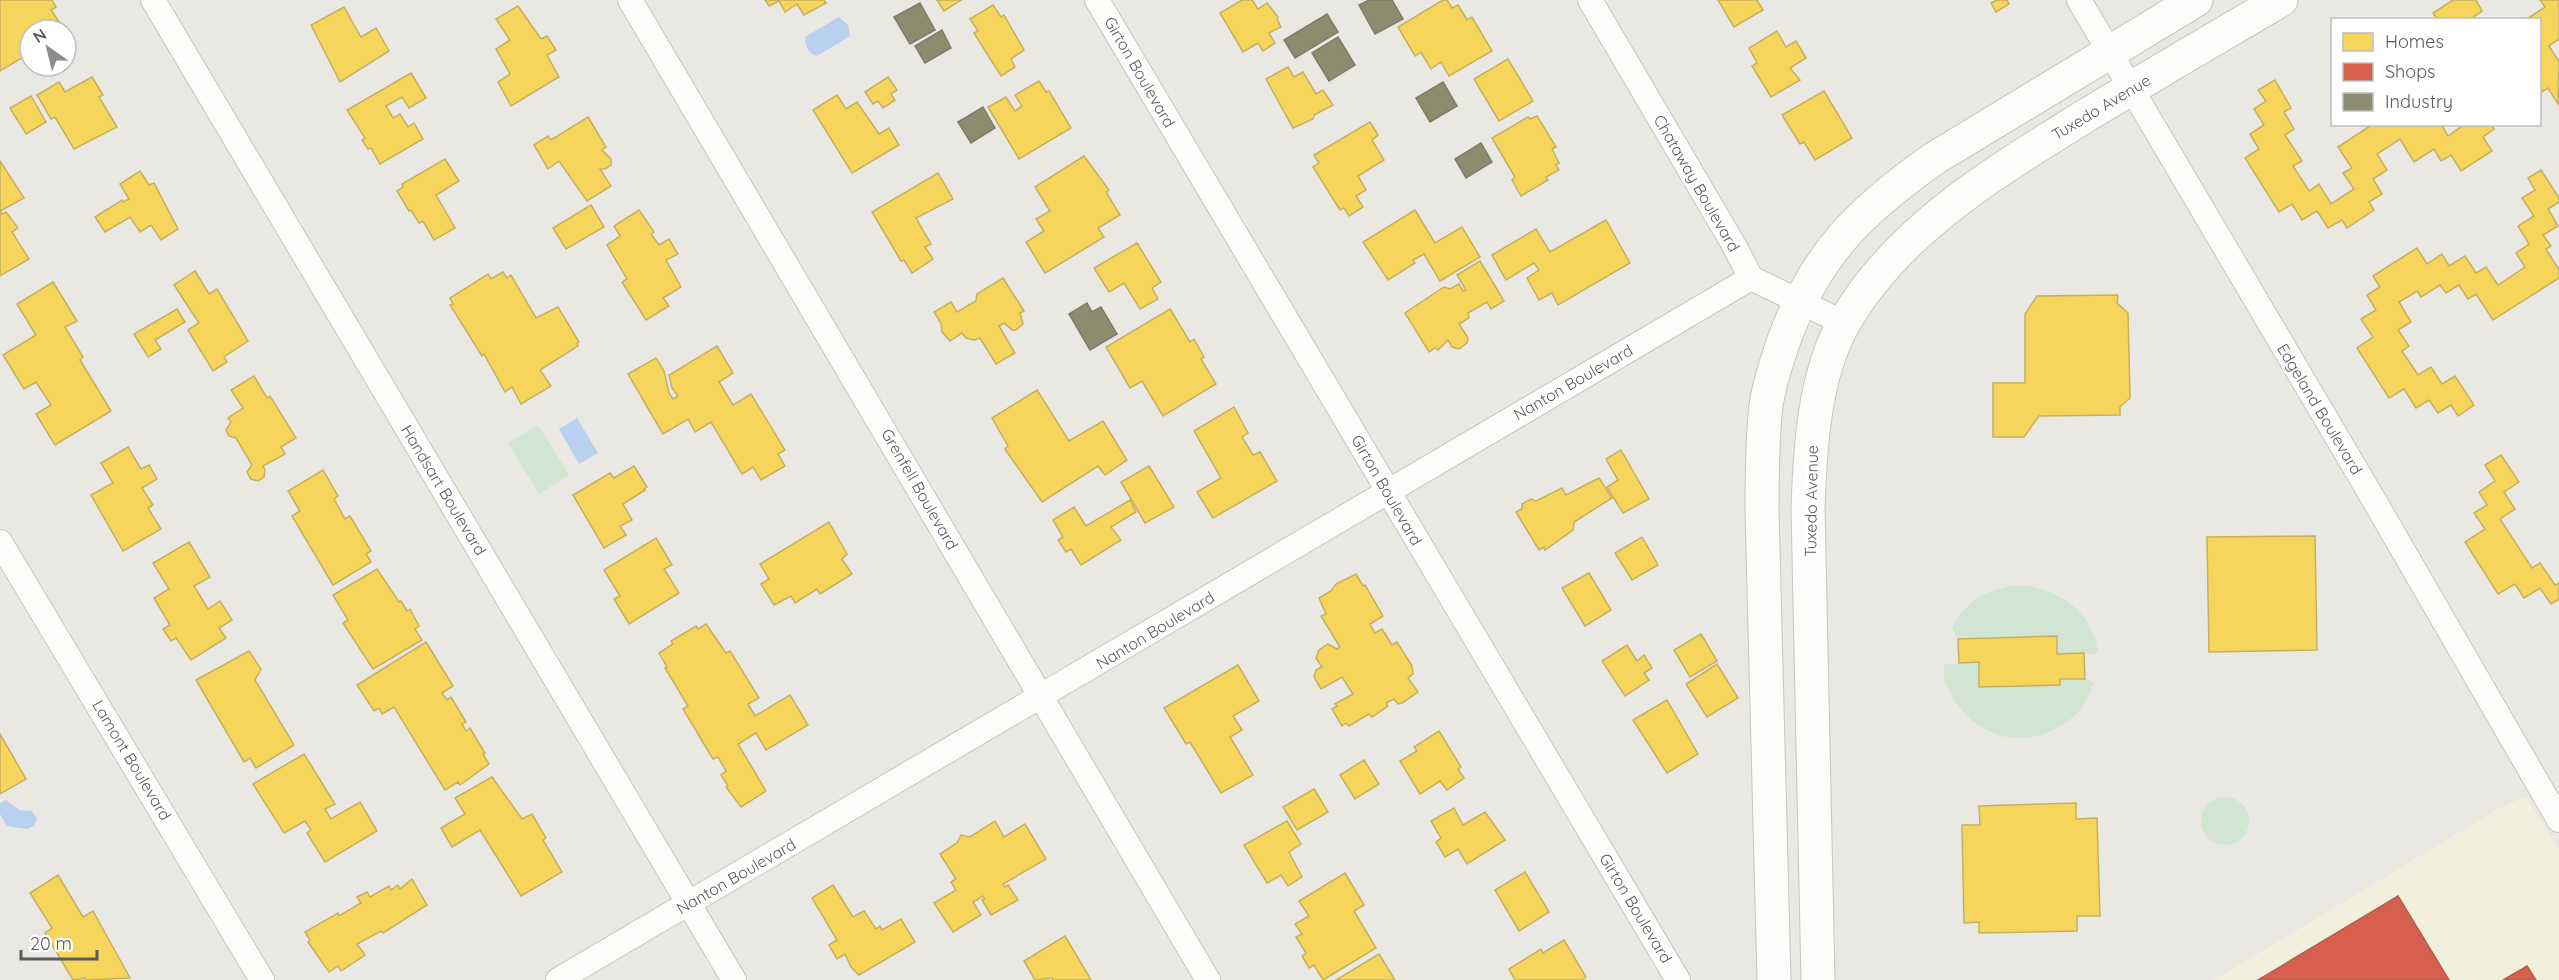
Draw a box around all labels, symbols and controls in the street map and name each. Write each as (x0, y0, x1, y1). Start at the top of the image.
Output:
street label: Girton Boulevard (1100, 13, 1180, 131)
north arrow (18, 18, 78, 78)
legend (2331, 18, 2541, 126)
text: N (29, 24, 50, 47)
text: Homes (2385, 30, 2444, 53)
text: Shops (2385, 60, 2436, 83)
street label: Tuxedo Avenue (2048, 70, 2154, 144)
text: Industry (2385, 90, 2453, 113)
street label: Chataway Boulevard (1650, 111, 1744, 255)
street label: Nanton Boulevard (1510, 340, 1636, 424)
street label: Edgeland Boulevard (2273, 340, 2367, 478)
street label: Handsart Boulevard (397, 421, 491, 559)
street label: Grenfell Boulevard (877, 425, 963, 553)
street label: Girton Boulevard (1347, 431, 1427, 549)
street label: Tuxedo Avenue (1800, 445, 1822, 557)
street label: Nanton Boulevard (1092, 587, 1218, 673)
street label: Lamont Boulevard (88, 696, 176, 824)
street label: Nanton Boulevard (673, 834, 799, 918)
street label: Girton Boulevard (1595, 849, 1677, 967)
scale bar (21, 923, 98, 961)
text: 20 m (30, 932, 72, 955)

